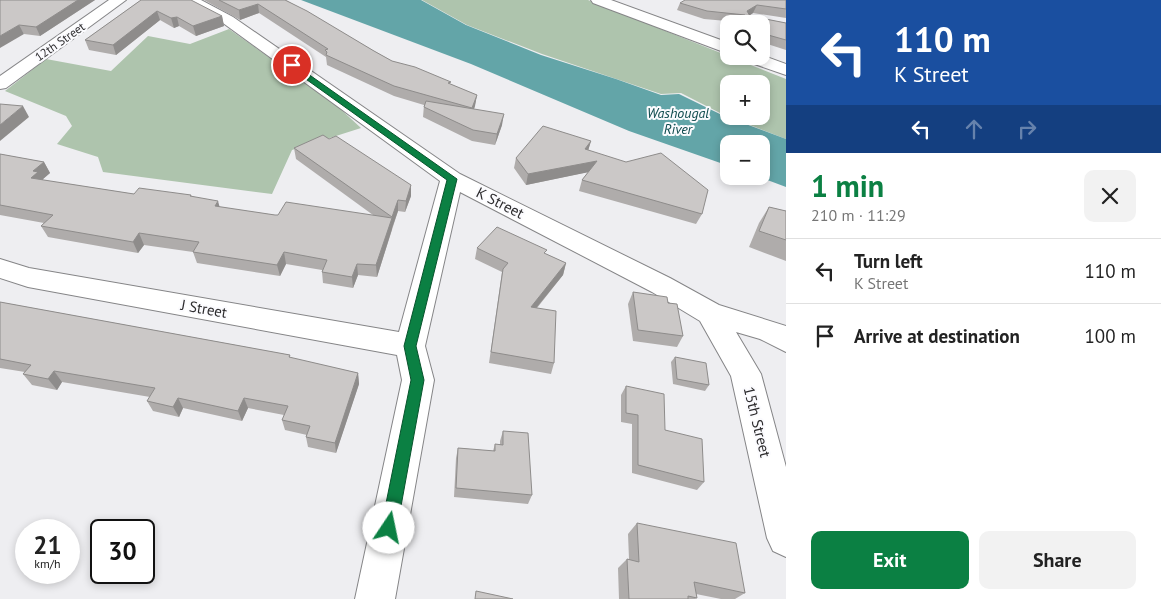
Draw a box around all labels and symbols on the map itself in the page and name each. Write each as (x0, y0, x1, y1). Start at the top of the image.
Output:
street label: 12th Street (32, 19, 88, 64)
pin (271, 44, 313, 86)
water label: Washougal River (647, 104, 709, 138)
street label: K Street (473, 183, 527, 223)
street label: J Street (178, 295, 229, 322)
street label: 15th Street (740, 385, 775, 459)
position arrow (362, 501, 414, 553)
speed limit sign: 30 (90, 519, 155, 584)

